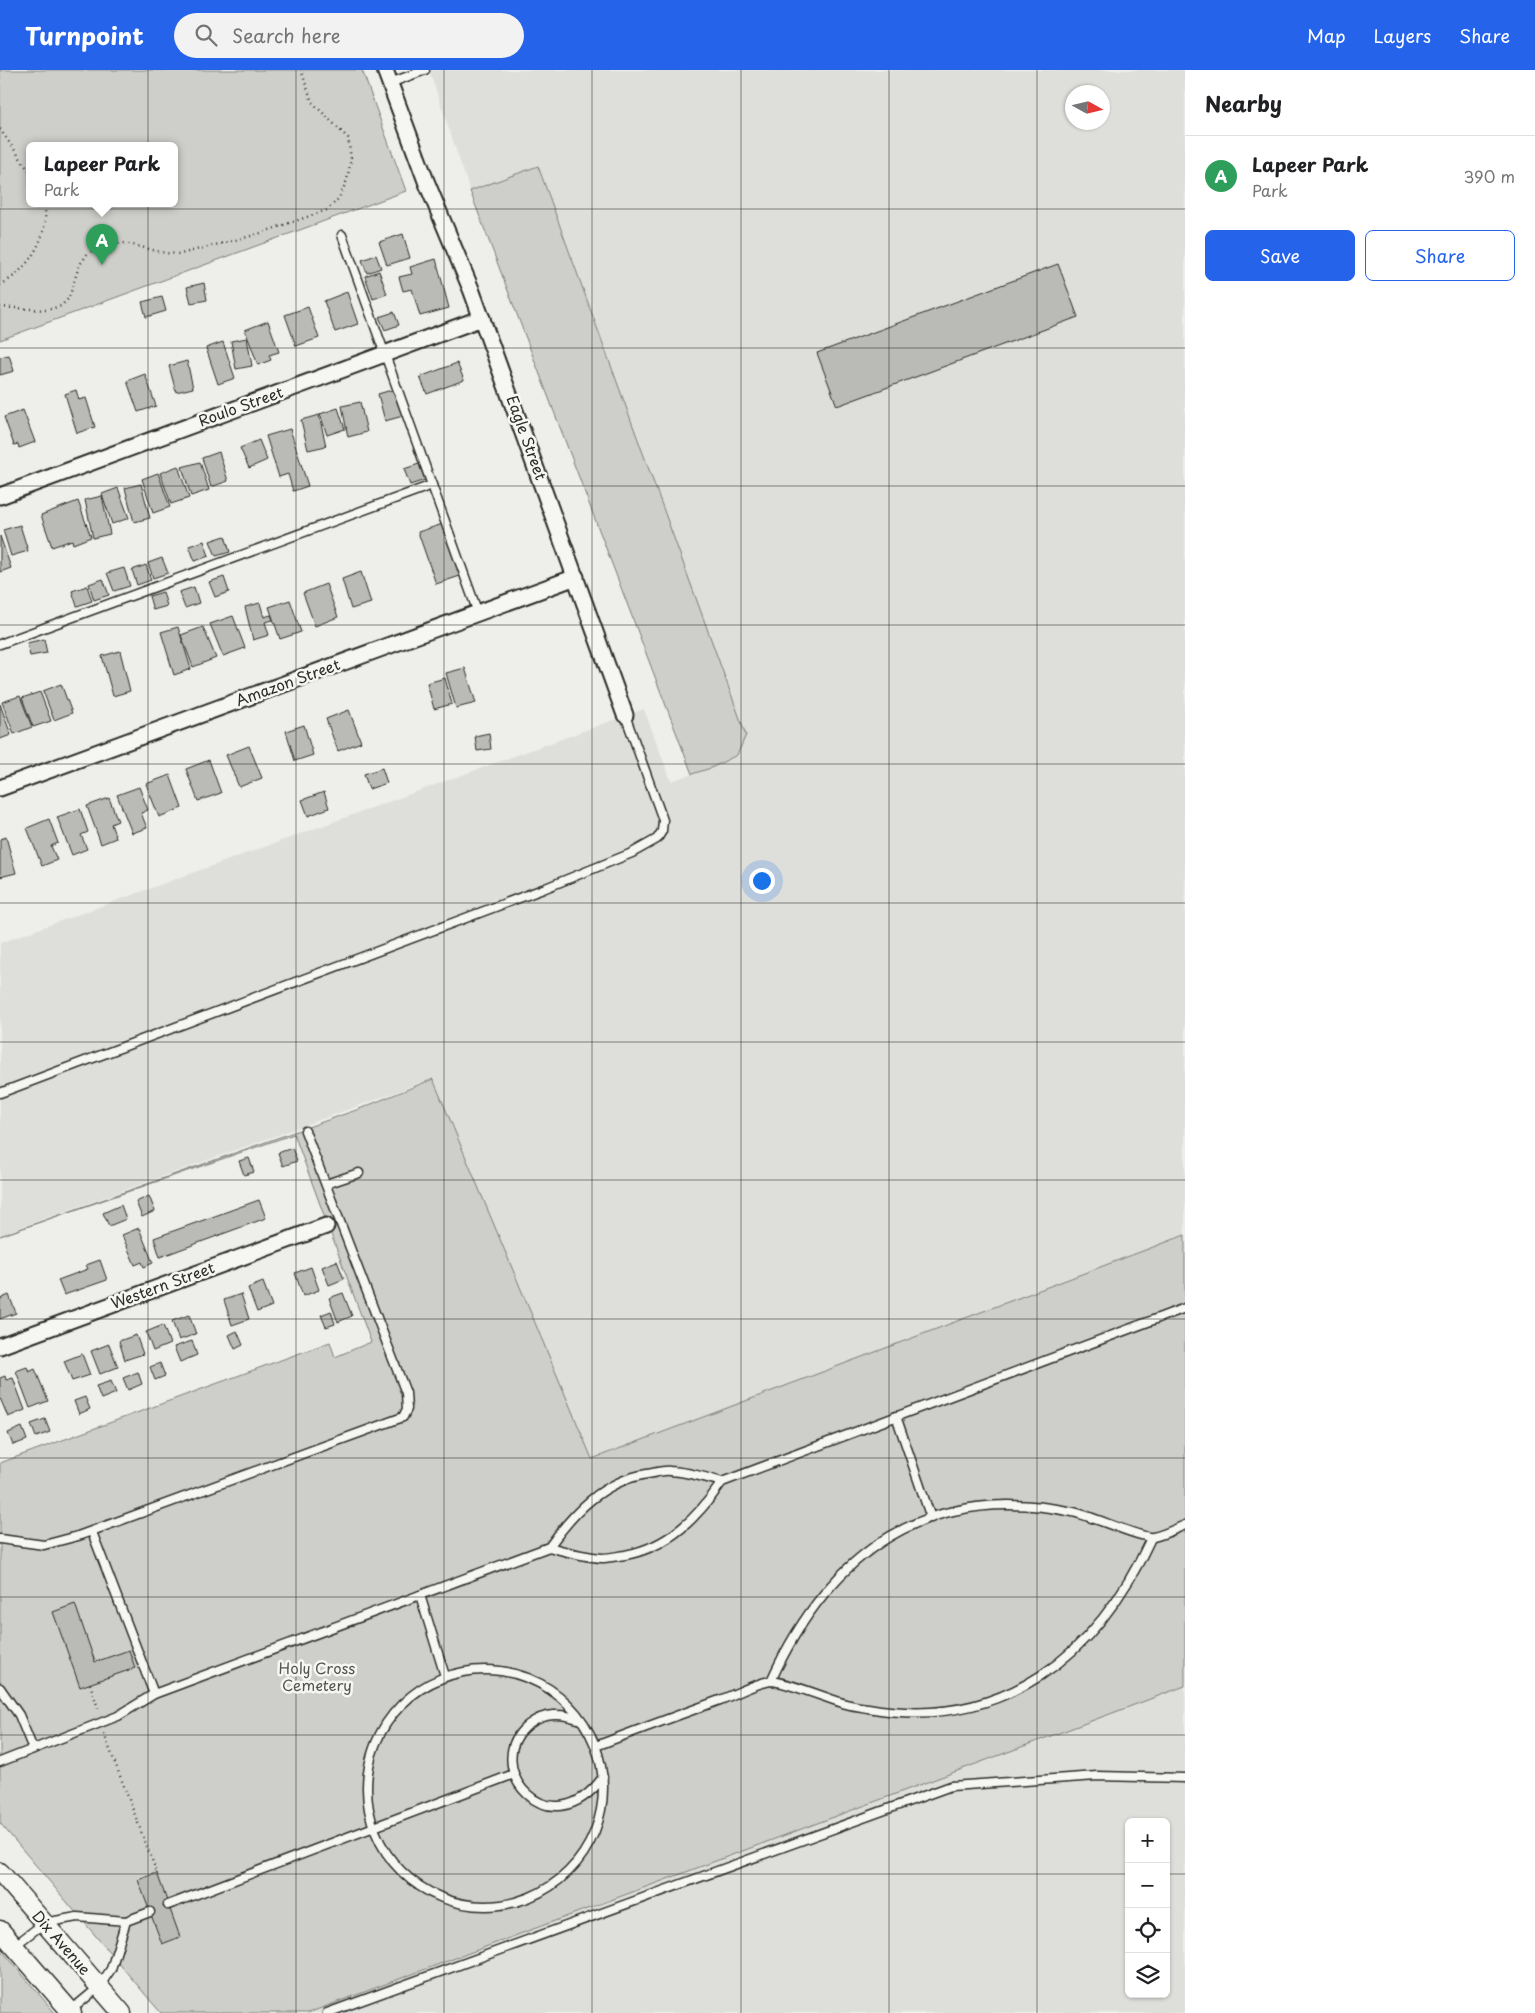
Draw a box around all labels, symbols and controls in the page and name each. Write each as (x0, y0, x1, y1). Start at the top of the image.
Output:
search box (174, 13, 524, 58)
text: Turnpoint (25, 17, 144, 53)
icon: search (192, 21, 220, 49)
text: Search here (232, 21, 341, 49)
text: Map (1307, 22, 1346, 49)
text: Layers (1374, 22, 1431, 49)
text: Share (1459, 22, 1510, 49)
north arrow (1065, 85, 1110, 130)
text: Nearby (1205, 87, 1282, 119)
popup (26, 142, 178, 207)
text: Lapeer Park (44, 149, 160, 177)
text: Lapeer Park (1252, 150, 1368, 178)
text: A (1215, 164, 1227, 188)
text: 390 m (1464, 164, 1515, 188)
text: Park (44, 177, 80, 201)
text: Park (1252, 178, 1288, 202)
pin: A (86, 224, 118, 265)
button: Save (1205, 230, 1355, 281)
button: Share (1365, 230, 1515, 281)
street label: Roulo Street (195, 380, 286, 432)
street label: Eagle Street (501, 392, 553, 483)
street label: Amazon Street (232, 652, 343, 711)
your location (749, 868, 775, 894)
street label: Western Street (107, 1255, 218, 1314)
park label: Holy Cross Cemetery (279, 1656, 355, 1696)
map controls (1125, 1818, 1170, 1998)
button: + (1125, 1818, 1170, 1863)
button: − (1125, 1863, 1170, 1908)
street label: Dix Avenue (27, 1905, 97, 1979)
button: locate (1125, 1908, 1170, 1953)
button: layers (1125, 1953, 1170, 1998)

